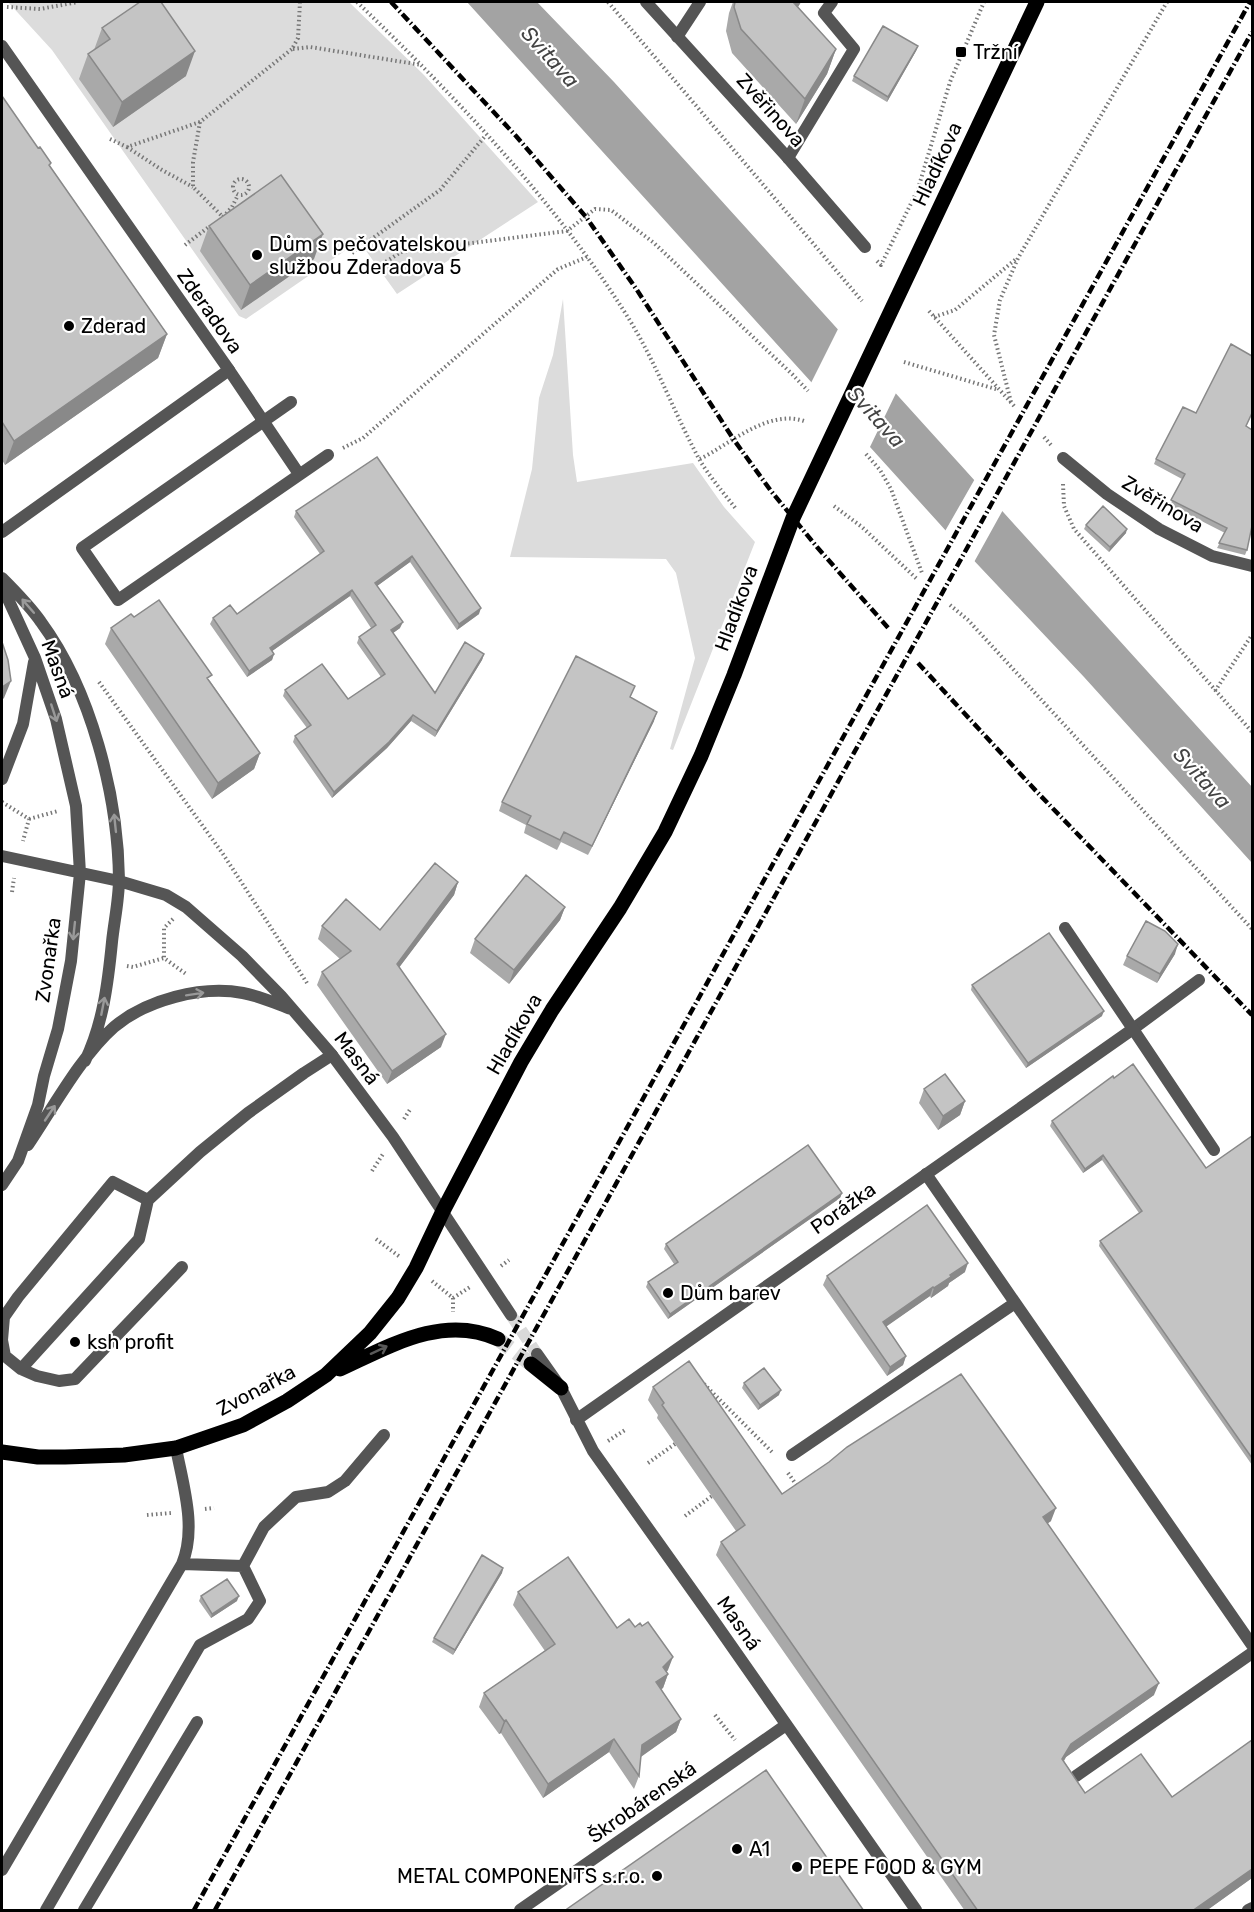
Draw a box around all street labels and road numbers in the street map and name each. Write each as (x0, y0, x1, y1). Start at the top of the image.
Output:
street label: Zvěřinova (732, 68, 810, 152)
street label: Hladíkova (907, 118, 967, 210)
street label: Zderadova (172, 264, 248, 358)
street label: Zvěřinova (1118, 470, 1208, 538)
street label: Hladíkova (709, 562, 763, 654)
street label: Masná (36, 637, 80, 701)
street label: Zvonařka (30, 916, 66, 1004)
street label: Hladíkova (481, 989, 547, 1079)
street label: Masná (329, 1027, 385, 1089)
street label: Porážka (806, 1177, 880, 1239)
street label: Zvonařka (213, 1359, 299, 1421)
street label: Masná (712, 1591, 766, 1655)
street label: Škrobárenská (583, 1756, 701, 1848)

